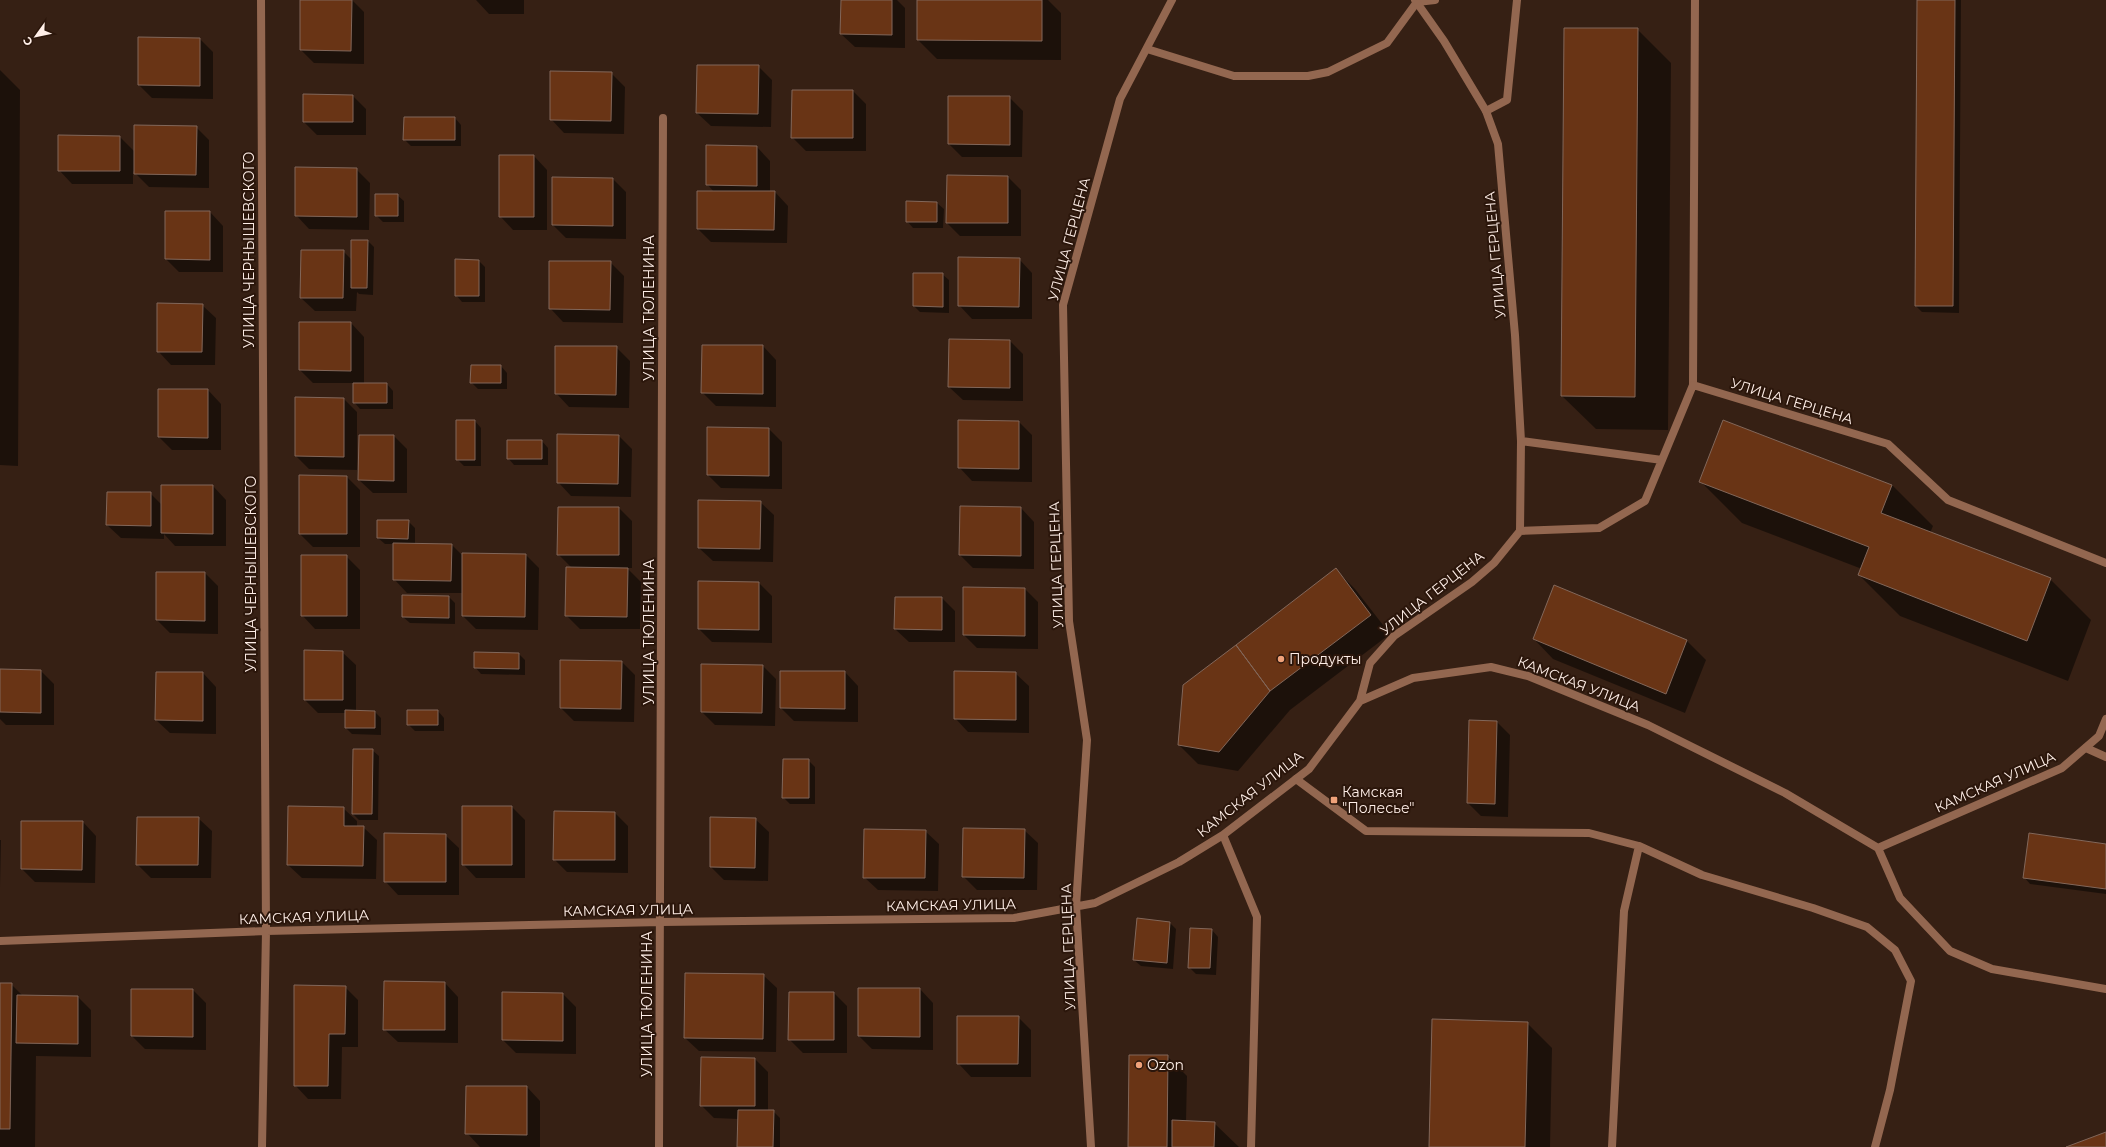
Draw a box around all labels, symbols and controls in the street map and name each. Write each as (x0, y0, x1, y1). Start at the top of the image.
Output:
north arrow (16, 16, 56, 56)
text: С (20, 34, 36, 49)
street label: УЛИЦА ЧЕРНЫШЕВСКОГО (240, 152, 258, 348)
street label: УЛИЦА ГЕРЦЕНА (1044, 175, 1094, 303)
street label: УЛИЦА ГЕРЦЕНА (1480, 190, 1510, 319)
street label: УЛИЦА ТЮЛЕНИНА (640, 235, 658, 381)
street label: УЛИЦА ГЕРЦЕНА (1729, 374, 1856, 428)
street label: УЛИЦА ЧЕРНЫШЕВСКОГО (242, 476, 260, 672)
street label: УЛИЦА ГЕРЦЕНА (1045, 501, 1067, 629)
street label: УЛИЦА ГЕРЦЕНА (1376, 546, 1488, 639)
street label: УЛИЦА ТЮЛЕНИНА (640, 559, 658, 705)
place label: Продукты (1289, 650, 1362, 668)
street label: КАМСКАЯ УЛИЦА (1515, 652, 1644, 716)
marker: Продукты (1276, 654, 1286, 664)
street label: КАМСКАЯ УЛИЦА (1193, 746, 1307, 841)
street label: КАМСКАЯ УЛИЦА (1932, 747, 2059, 817)
place label: Камская "Полесье" (1342, 783, 1414, 817)
marker: Камская "Полесье" (1329, 795, 1339, 805)
street label: УЛИЦА ГЕРЦЕНА (1057, 883, 1079, 1011)
street label: КАМСКАЯ УЛИЦА (886, 895, 1017, 915)
street label: КАМСКАЯ УЛИЦА (563, 900, 694, 920)
street label: КАМСКАЯ УЛИЦА (239, 906, 370, 928)
street label: УЛИЦА ТЮЛЕНИНА (638, 931, 656, 1077)
place label: Ozon (1147, 1056, 1184, 1074)
marker: Ozon (1134, 1060, 1144, 1070)

